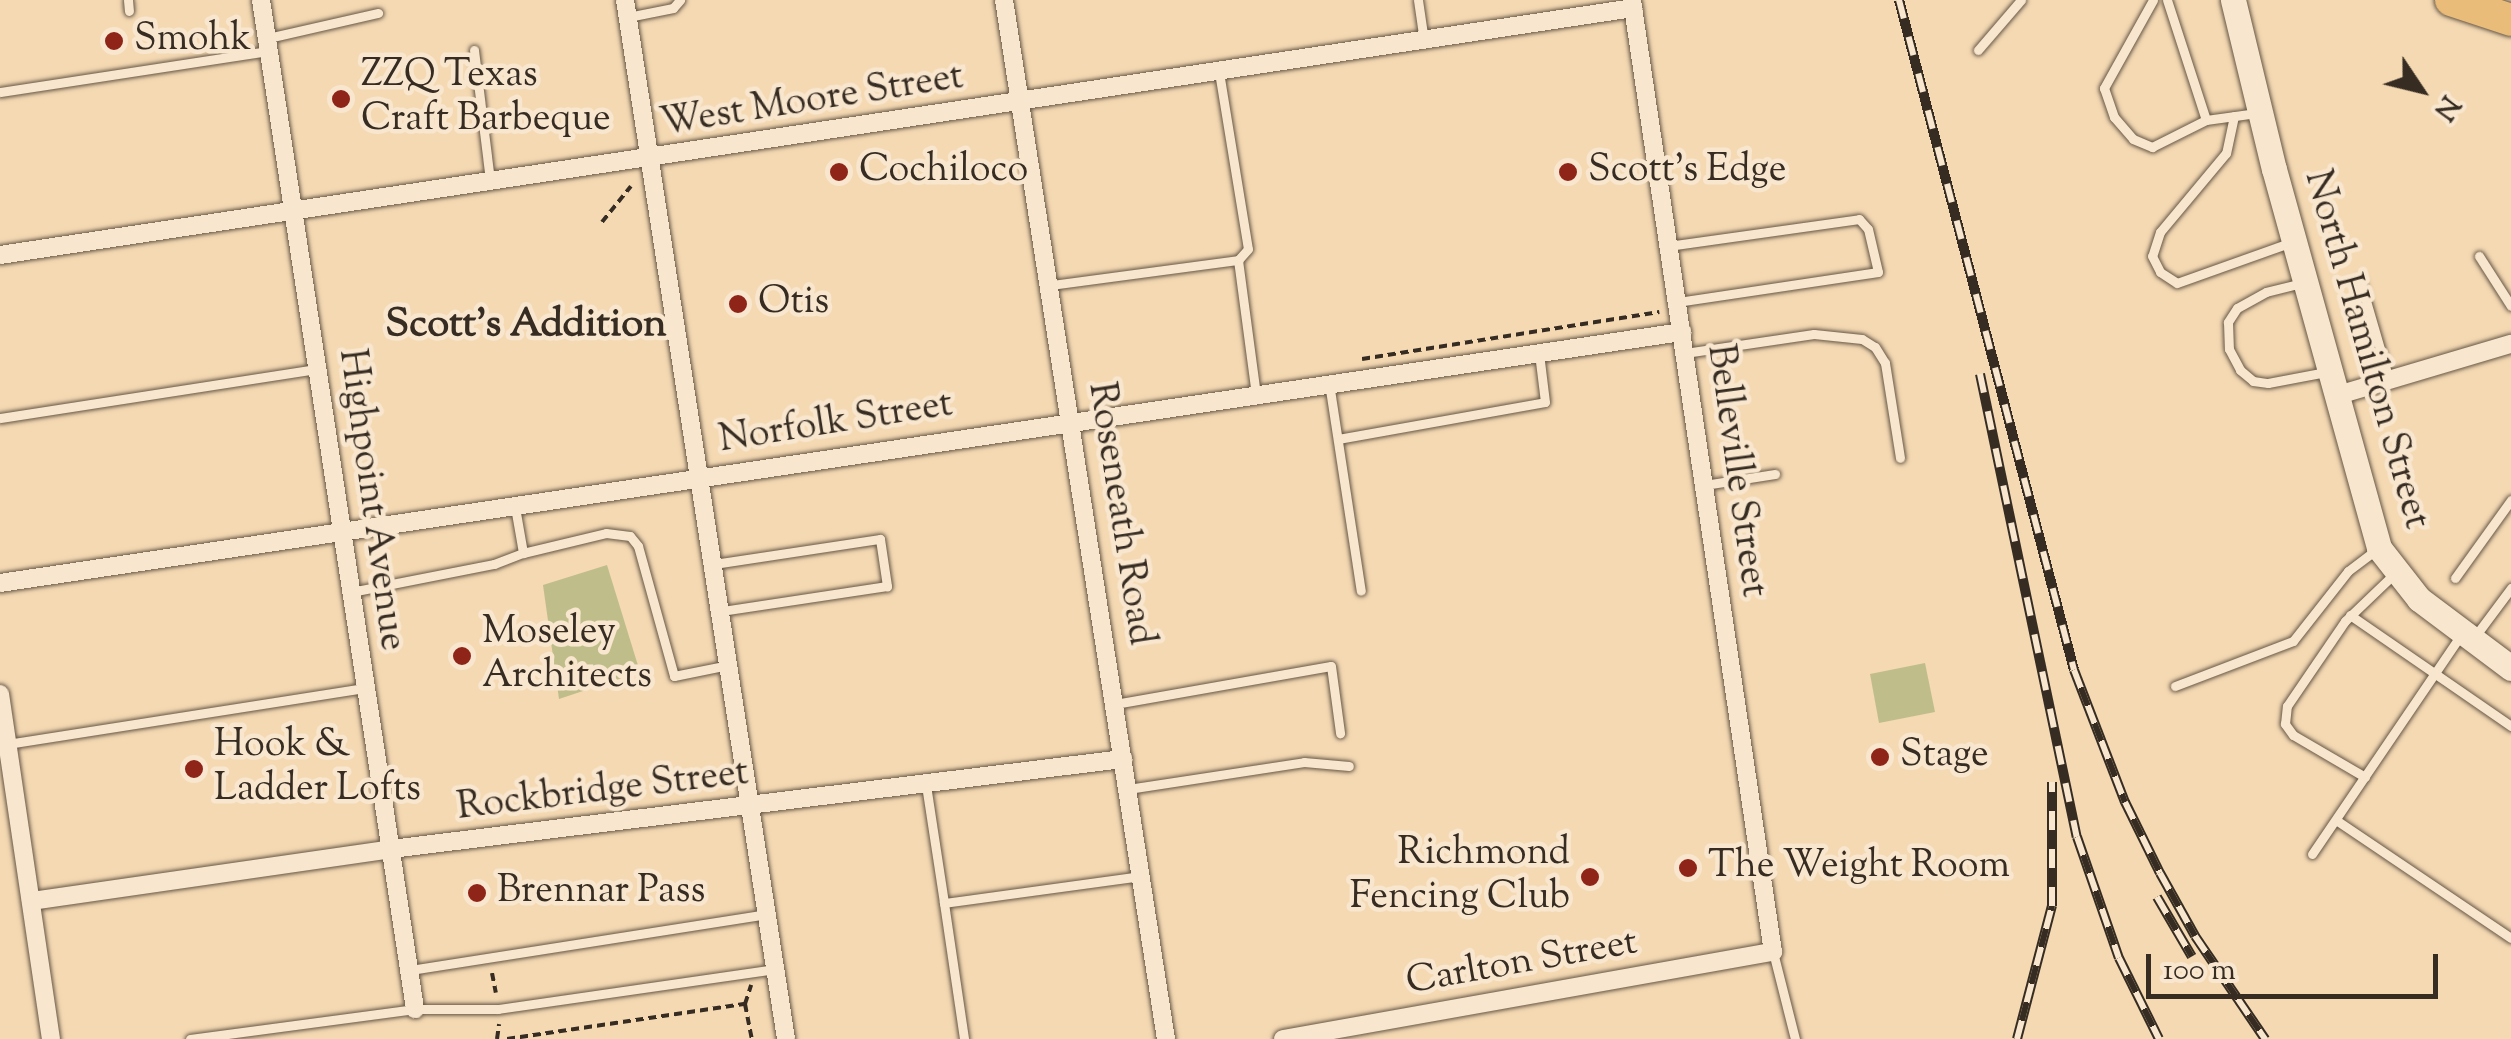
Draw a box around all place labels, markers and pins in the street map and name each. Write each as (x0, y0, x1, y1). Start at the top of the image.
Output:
place label: Smohk (134, 18, 251, 64)
marker: Smohk (103, 30, 125, 52)
place label: ZZQ Texas Craft Barbeque (361, 54, 611, 143)
marker: ZZQ Texas Craft Barbeque (330, 88, 352, 110)
place label: Cochiloco (859, 149, 1028, 195)
place label: Scott's Edge (1588, 149, 1786, 195)
marker: Cochiloco (828, 161, 850, 183)
marker: Scott's Edge (1557, 161, 1579, 183)
place label: Otis (758, 281, 829, 327)
marker: Otis (727, 293, 749, 315)
place label: Moseley Architects (482, 611, 652, 700)
marker: Moseley Architects (451, 645, 473, 667)
place label: Hook & Ladder Lofts (214, 724, 421, 814)
place label: Stage (1900, 734, 1989, 780)
marker: Stage (1869, 746, 1891, 768)
marker: Hook & Ladder Lofts (183, 758, 205, 780)
place label: Richmond Fencing Club (1350, 832, 1570, 922)
place label: The Weight Room (1708, 845, 2010, 891)
marker: The Weight Room (1677, 857, 1699, 879)
marker: Richmond Fencing Club (1579, 866, 1601, 888)
place label: Brennar Pass (497, 870, 705, 916)
marker: Brennar Pass (466, 882, 488, 904)

